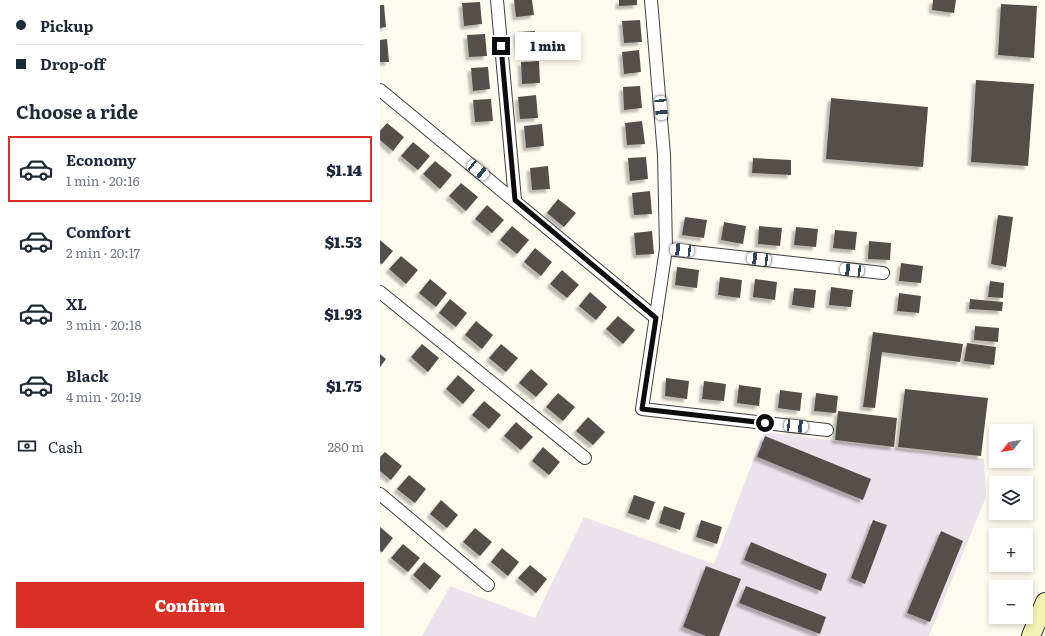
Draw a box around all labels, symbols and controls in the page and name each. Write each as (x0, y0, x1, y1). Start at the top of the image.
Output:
text: Pickup (40, 14, 93, 37)
callout: 1 min (515, 32, 581, 60)
text: 1 min (530, 36, 566, 55)
route end (492, 37, 510, 55)
text: Drop-off (40, 52, 105, 75)
car (654, 96, 668, 120)
text: Choose a ride (16, 98, 138, 125)
text: Economy (66, 148, 136, 171)
icon: car (18, 151, 54, 187)
text: $1.14 (326, 158, 362, 181)
car (465, 158, 491, 182)
text: 1 min · 20:16 (66, 171, 140, 190)
text: Comfort (66, 220, 131, 243)
icon: car (18, 223, 54, 259)
text: $1.53 (325, 230, 362, 253)
text: 2 min · 20:17 (66, 243, 140, 262)
car (669, 243, 695, 257)
car (746, 252, 772, 266)
car (839, 263, 865, 277)
text: XL (66, 292, 87, 315)
icon: car (18, 295, 54, 331)
text: $1.93 (324, 302, 362, 325)
text: 3 min · 20:18 (66, 315, 142, 334)
text: Black (66, 364, 109, 387)
icon: car (18, 367, 54, 403)
text: $1.75 (326, 374, 362, 397)
text: 4 min · 20:19 (66, 387, 141, 406)
route start (756, 414, 774, 432)
car (783, 419, 809, 433)
north arrow (989, 424, 1033, 468)
map controls (989, 424, 1033, 624)
icon: cash (16, 435, 38, 457)
text: Cash (48, 435, 83, 458)
text: 280 m (328, 437, 364, 456)
button: layers (989, 476, 1033, 520)
button: + (989, 528, 1033, 572)
button: − (989, 580, 1033, 624)
button: Confirm (16, 582, 364, 628)

